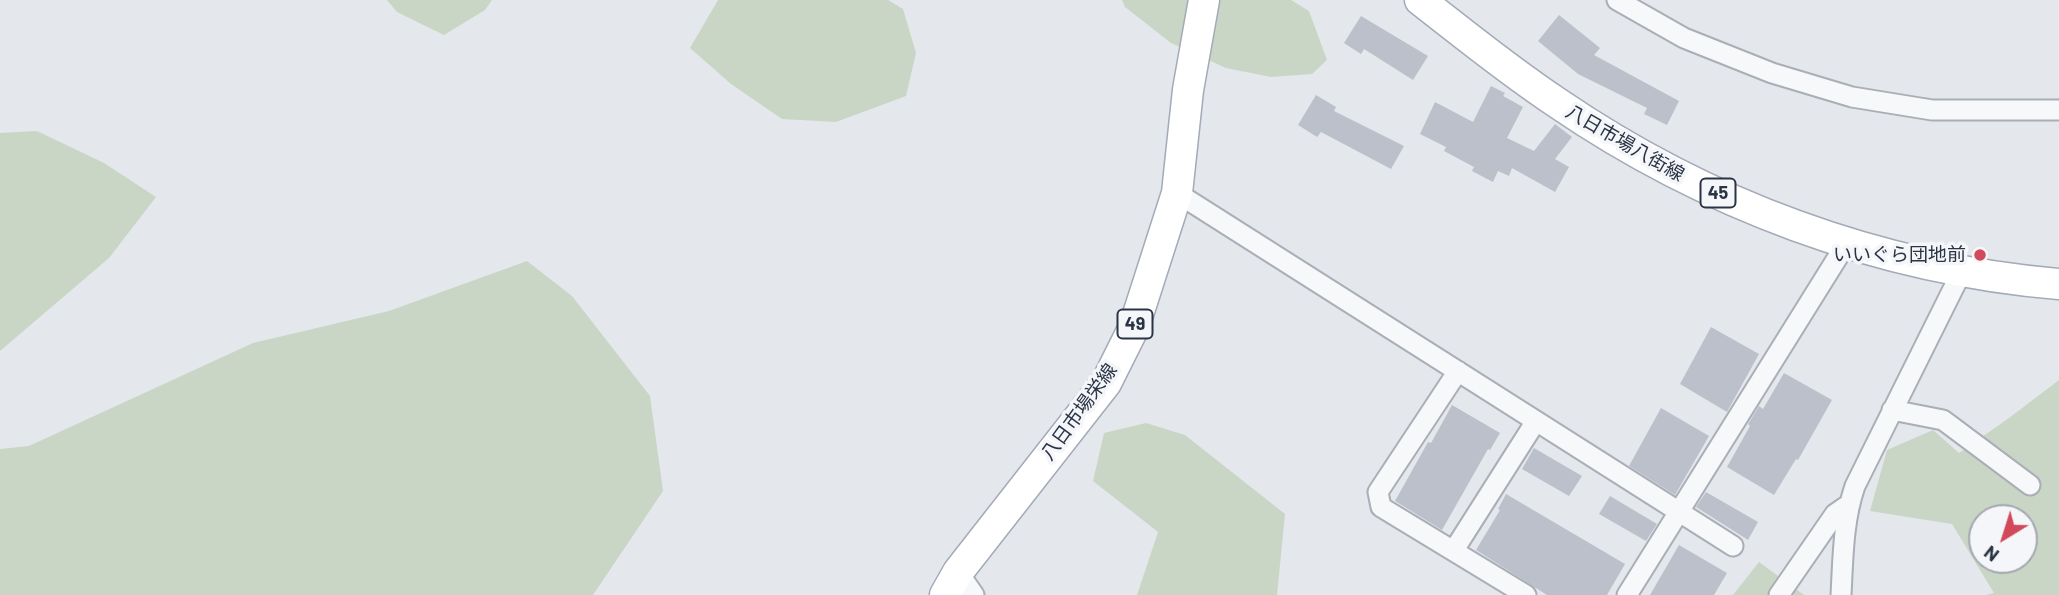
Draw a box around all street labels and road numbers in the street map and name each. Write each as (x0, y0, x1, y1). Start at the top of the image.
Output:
street label: 八日市場八街線 (1562, 100, 1688, 186)
road number: 45 (1700, 178, 1736, 208)
road number: 49 (1118, 310, 1152, 338)
street label: 八日市場栄線 (1036, 359, 1122, 465)

